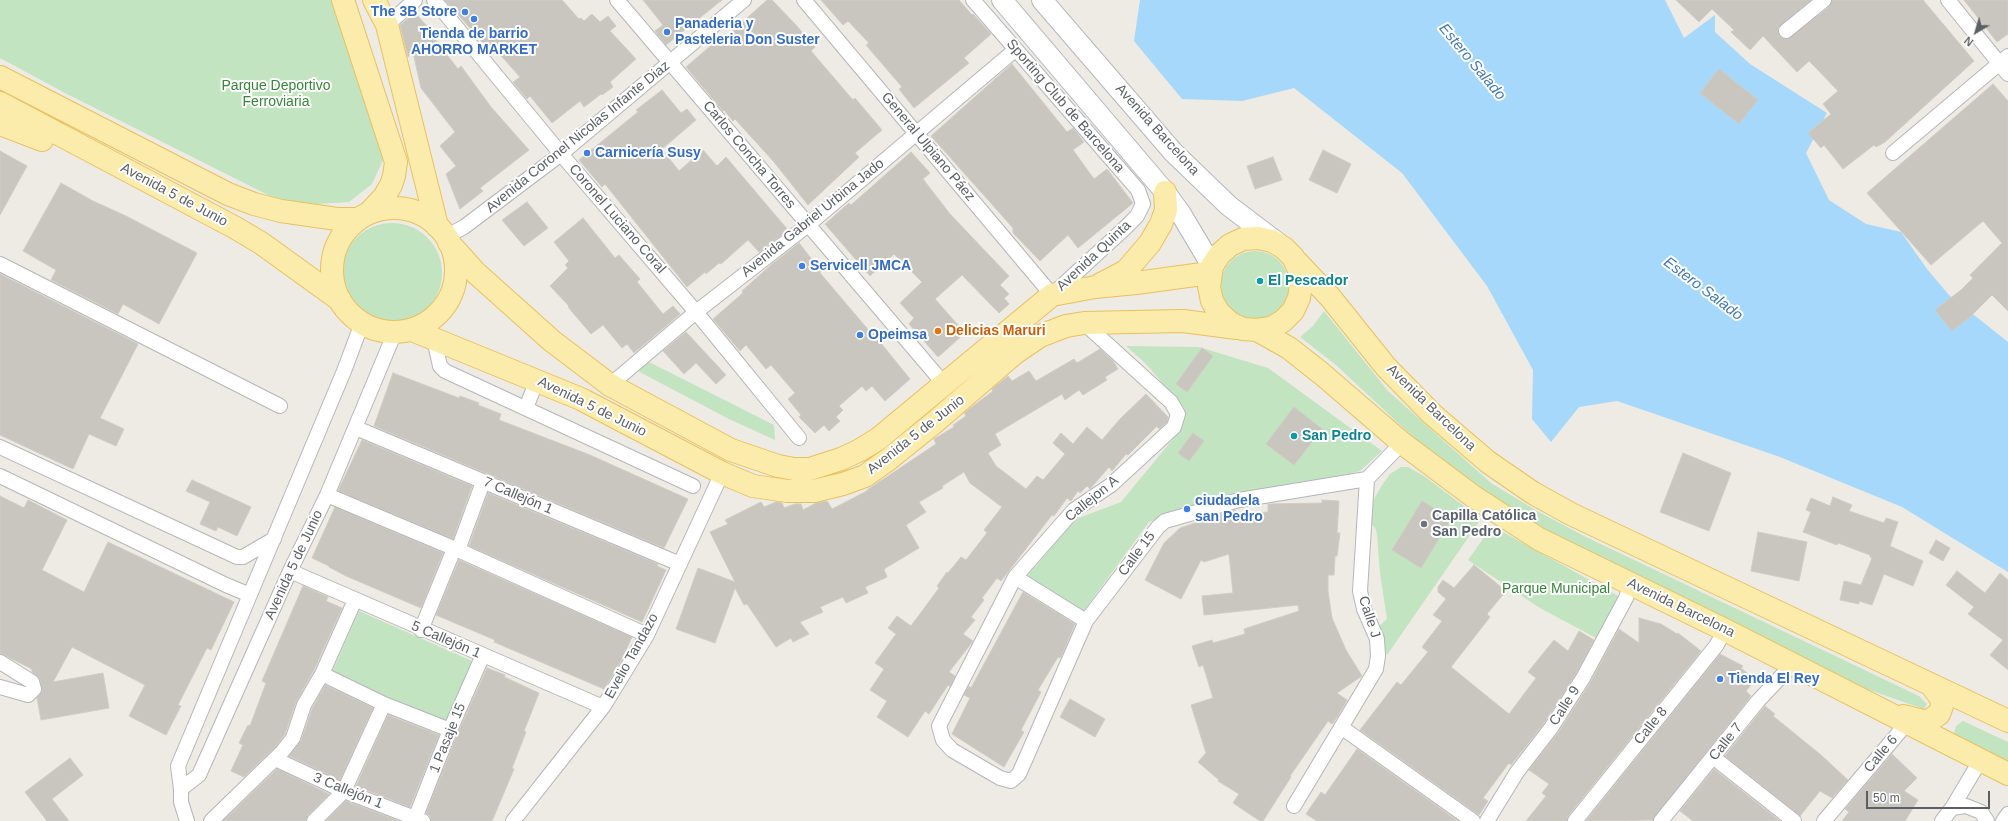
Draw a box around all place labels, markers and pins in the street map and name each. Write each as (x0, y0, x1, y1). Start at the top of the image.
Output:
place label: The 3B Store (371, 4, 457, 20)
marker: The 3B Store (460, 7, 470, 17)
marker: Tienda de barrio AHORRO MARKET (469, 14, 479, 24)
place label: Panaderia y Pasteleria Don Suster (675, 16, 820, 48)
place label: Tienda de barrio AHORRO MARKET (411, 26, 537, 58)
marker: Panaderia y Pasteleria Don Suster (662, 27, 672, 37)
place label: Carnicería Susy (595, 145, 701, 161)
marker: Carnicería Susy (582, 148, 592, 158)
place label: Servicell JMCA (810, 258, 911, 274)
marker: Servicell JMCA (797, 261, 807, 271)
place label: El Pescador (1268, 273, 1348, 289)
marker: El Pescador (1255, 276, 1265, 286)
place label: Delicias Maruri (946, 323, 1046, 339)
marker: Delicias Maruri (933, 326, 943, 336)
place label: Opeimsa (868, 327, 927, 343)
marker: Opeimsa (855, 330, 865, 340)
place label: San Pedro (1302, 428, 1371, 444)
marker: San Pedro (1289, 431, 1299, 441)
place label: ciudadela san Pedro (1195, 493, 1263, 526)
marker: ciudadela san Pedro (1182, 504, 1192, 514)
place label: Capilla Católica San Pedro (1432, 508, 1536, 540)
marker: Capilla Católica San Pedro (1419, 519, 1429, 529)
place label: Tienda El Rey (1728, 671, 1820, 687)
marker: Tienda El Rey (1715, 674, 1725, 684)

